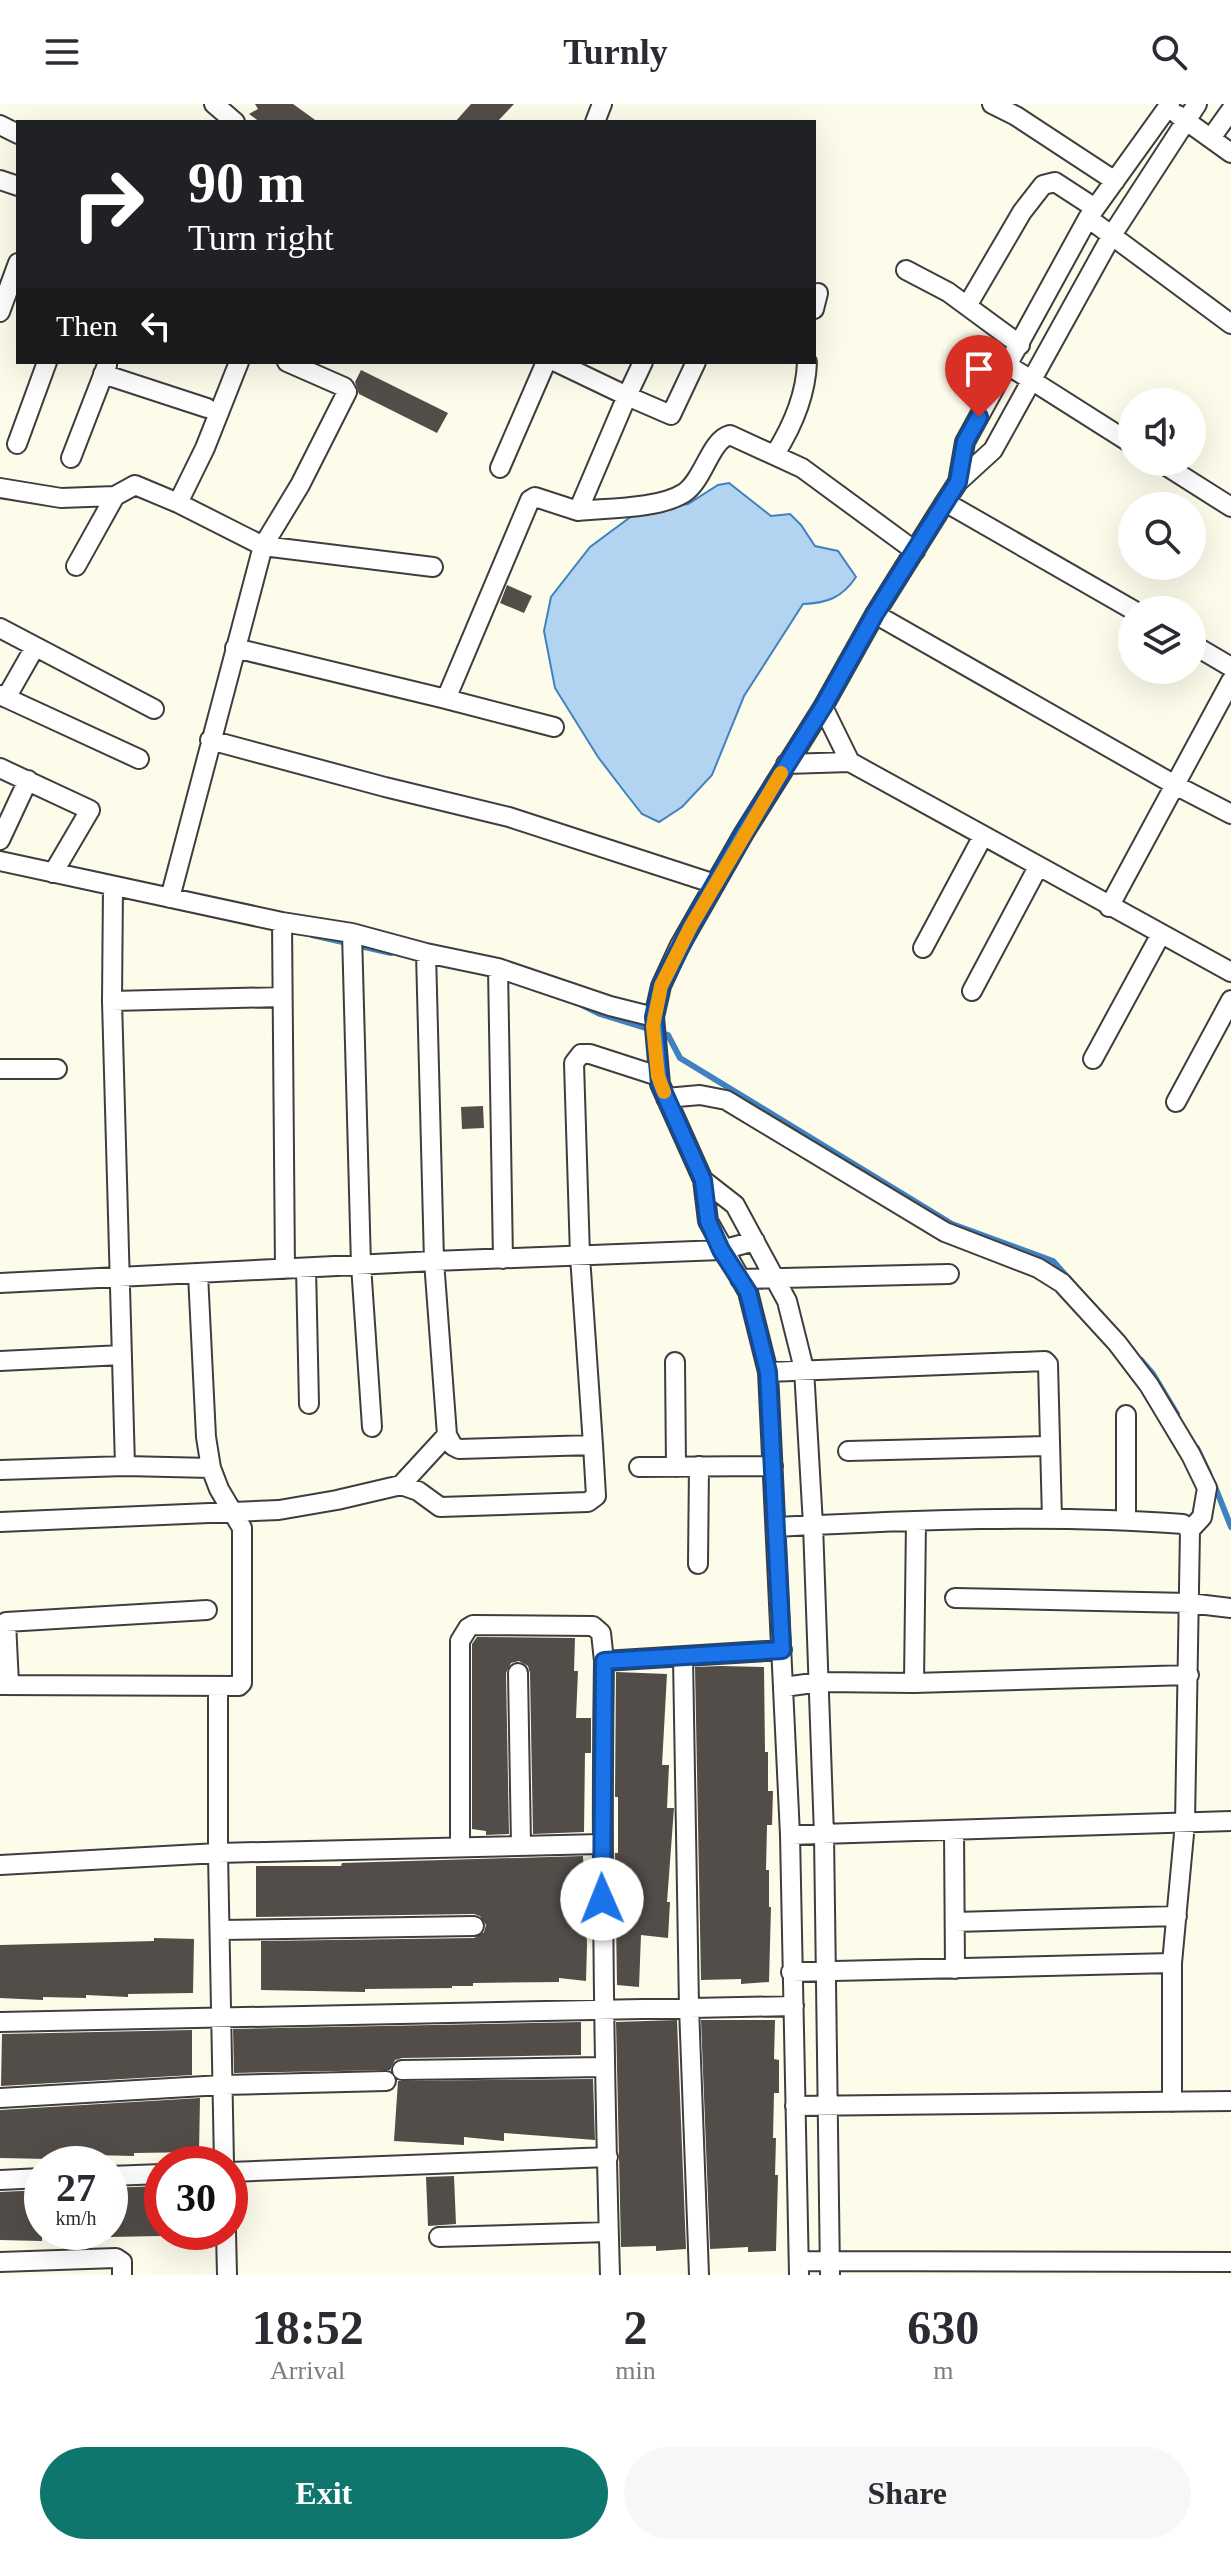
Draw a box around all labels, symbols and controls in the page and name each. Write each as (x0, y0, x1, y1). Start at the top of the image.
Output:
icon: menu (40, 30, 84, 74)
icon: search (1147, 30, 1191, 74)
text: Turnly (563, 32, 668, 72)
icon: right (56, 152, 160, 256)
text: 90 m (188, 152, 305, 214)
text: Turn right (188, 218, 334, 258)
icon: left (134, 304, 178, 348)
text: Then (56, 309, 118, 342)
pin (945, 335, 1013, 417)
icon: arrive (957, 347, 1001, 391)
map controls (1118, 388, 1206, 684)
button: sound (1118, 388, 1206, 476)
button: search (1118, 492, 1206, 580)
button: layers (1118, 596, 1206, 684)
position arrow (560, 1857, 644, 1941)
speed limit sign: 30 (144, 2146, 248, 2250)
text: 27 (56, 2165, 96, 2210)
text: km/h (55, 2207, 97, 2229)
text: 18:52 (252, 2301, 364, 2354)
text: 2 (623, 2301, 647, 2354)
text: 630 (907, 2301, 979, 2354)
text: Arrival (270, 2356, 345, 2385)
text: min (615, 2356, 656, 2385)
text: m (933, 2356, 953, 2385)
button: Exit (40, 2447, 608, 2539)
button: Share (624, 2447, 1191, 2539)

